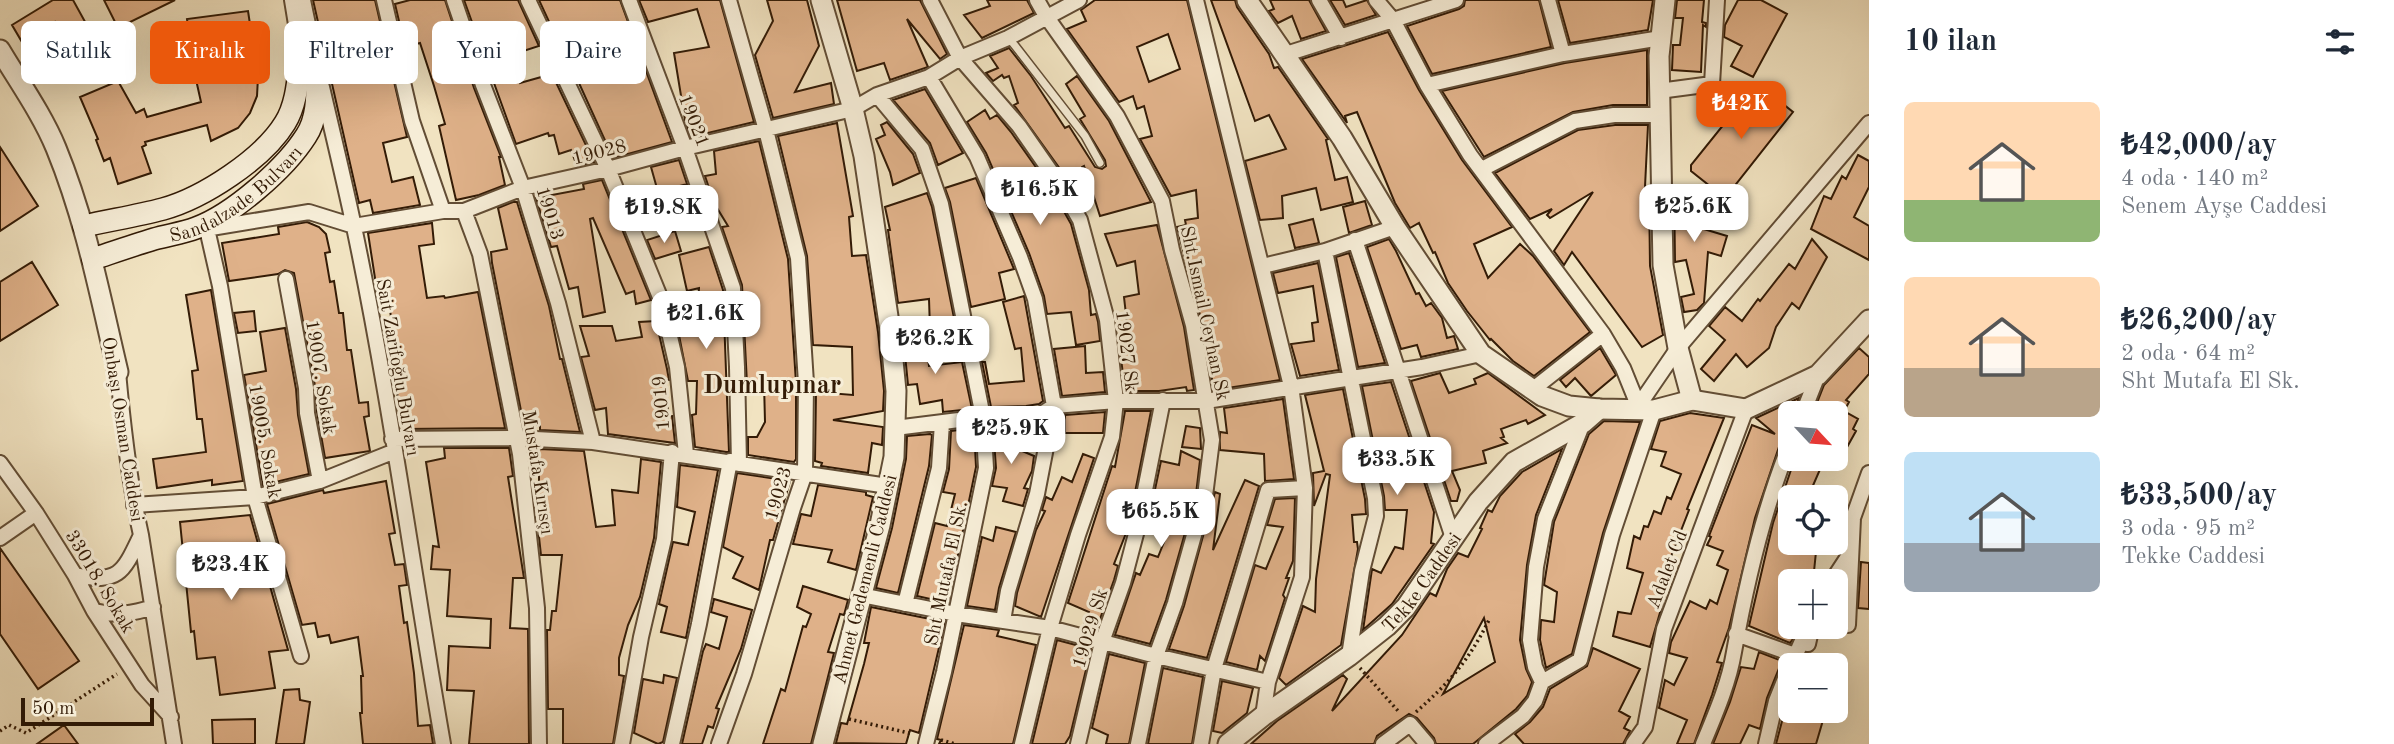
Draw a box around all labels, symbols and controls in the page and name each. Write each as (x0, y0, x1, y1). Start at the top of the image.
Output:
chip: Satılık (21, 21, 136, 84)
chip: Kiralık (150, 21, 270, 84)
chip: Filtreler (284, 21, 418, 84)
chip: Yeni (432, 21, 526, 84)
chip: Daire (540, 21, 646, 84)
icon: filters (2321, 23, 2359, 61)
text: 10 ilan (1904, 27, 1997, 57)
pin: ₺42K (1700, 82, 1782, 141)
street label: 19021 (674, 92, 711, 150)
text: ₺42K (1712, 92, 1770, 115)
icon: home (1960, 130, 2044, 214)
text: ₺42,000/ay (2121, 131, 2277, 161)
street label: 19028 (571, 138, 629, 169)
street label: Sandalzade Bulvarı (168, 144, 307, 247)
text: 4 oda · 140 m² (2121, 167, 2268, 190)
pin: ₺16.5K (983, 168, 1097, 227)
text: ₺16.5K (1001, 178, 1079, 201)
pin: ₺25.6K (1637, 184, 1751, 244)
street label: 19013 (531, 185, 566, 243)
pin: ₺19.8K (607, 186, 721, 245)
text: ₺25.6K (1655, 195, 1733, 218)
text: Senem Ayşe Caddesi (2121, 195, 2327, 218)
text: ₺19.8K (625, 196, 703, 219)
street label: Sht.Ismail Ceyhan Sk (1176, 224, 1231, 403)
street label: Sait Zarifoğlu Bulvarı (372, 277, 421, 458)
pin: ₺21.6K (649, 292, 763, 351)
text: ₺21.6K (667, 302, 745, 325)
icon: home (1960, 305, 2044, 389)
text: ₺26,200/ay (2121, 306, 2277, 336)
street label: 19027 Sk (1111, 309, 1140, 393)
pin: ₺26.2K (878, 316, 992, 376)
street label: 19007. Sokak (301, 319, 338, 436)
text: ₺26.2K (896, 327, 974, 350)
street label: Onbaşı Osman Caddesi (98, 336, 146, 523)
text: 2 oda · 64 m² (2121, 342, 2255, 365)
text: Sht Mutafa El Sk. (2121, 370, 2300, 393)
district label: Dumlupınar (703, 373, 841, 399)
street label: 19019 (651, 375, 674, 431)
street label: 19005. Sokak (244, 383, 283, 500)
north arrow (1778, 401, 1848, 471)
map controls (1778, 401, 1848, 723)
pin: ₺25.9K (954, 406, 1068, 466)
street label: Mustafa Kırısçı (517, 409, 556, 536)
text: ₺25.9K (972, 417, 1050, 440)
pin: ₺33.5K (1340, 438, 1454, 497)
text: ₺33.5K (1358, 448, 1436, 471)
street label: 19023 (763, 465, 796, 523)
street label: Ahmet Gedemenli Caddesi (831, 473, 902, 686)
icon: home (1960, 480, 2044, 564)
text: ₺33,500/ay (2121, 481, 2277, 511)
button: locate (1778, 485, 1848, 555)
pin: ₺65.5K (1104, 490, 1218, 549)
street label: Sht Mutafa El Sk. (923, 499, 972, 648)
text: ₺65.5K (1122, 500, 1200, 523)
text: 3 oda · 95 m² (2121, 517, 2255, 540)
street label: 33018. Sokak (61, 528, 137, 637)
street label: Adalet Cd (1645, 528, 1692, 612)
street label: Tekke Caddesi (1380, 530, 1466, 637)
pin: ₺23.4K (174, 542, 288, 602)
text: Tekke Caddesi (2121, 545, 2265, 568)
text: ₺23.4K (192, 553, 270, 576)
button: + (1778, 569, 1848, 639)
street label: 19029 Sk (1070, 587, 1113, 671)
button: − (1778, 653, 1848, 723)
scale bar (21, 695, 154, 727)
text: 50 m (32, 700, 74, 719)

